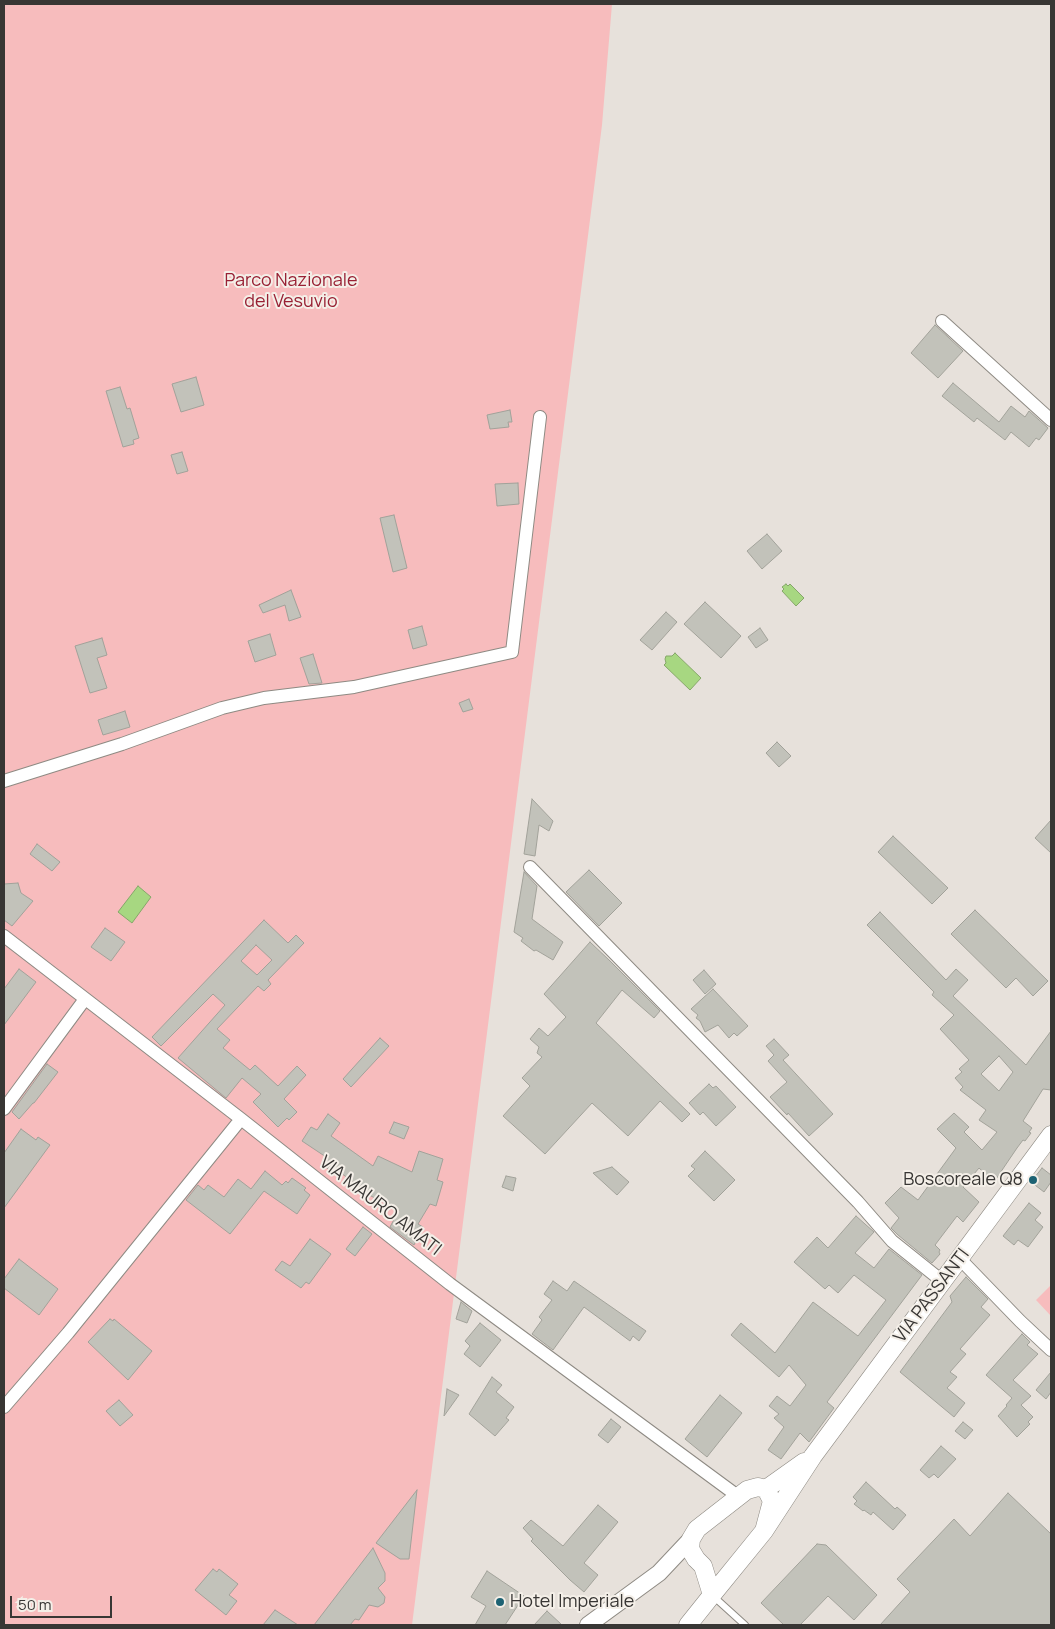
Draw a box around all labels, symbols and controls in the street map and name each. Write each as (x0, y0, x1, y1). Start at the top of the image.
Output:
park label: Parco Nazionale del Vesuvio (225, 270, 357, 312)
street label: VIA MAURO AMATI (315, 1152, 445, 1260)
place label: Boscoreale Q8 (903, 1169, 1023, 1191)
marker: Boscoreale Q8 (1027, 1174, 1039, 1186)
street label: VIA PASSANTI (890, 1245, 974, 1347)
scale bar (12, 1586, 115, 1618)
place label: Hotel Imperiale (510, 1591, 634, 1613)
text: 50 m (18, 1594, 52, 1615)
marker: Hotel Imperiale (494, 1596, 506, 1608)

